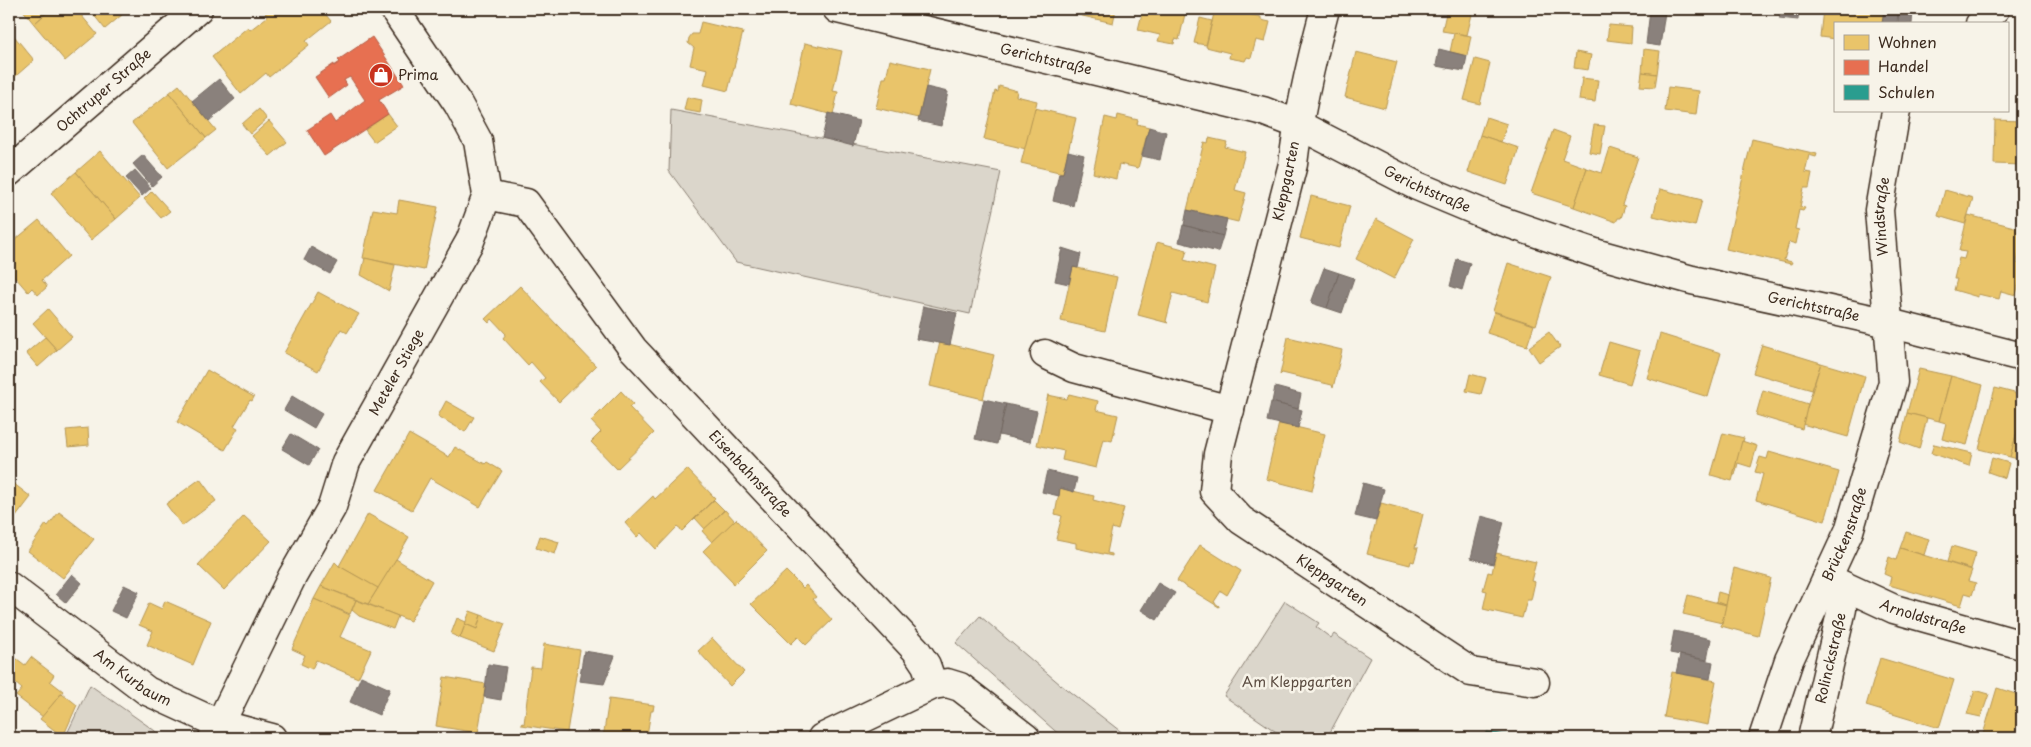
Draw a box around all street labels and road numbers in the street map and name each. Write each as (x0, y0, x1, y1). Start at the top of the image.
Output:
street label: Gerichtstraße (998, 37, 1094, 80)
street label: Ochtruper Straße (51, 43, 155, 137)
street label: Kleppgarten (1267, 139, 1304, 223)
street label: Gerichtstraße (1380, 160, 1474, 217)
street label: Windstraße (1868, 175, 1895, 257)
street label: Gerichtstraße (1766, 286, 1862, 326)
street label: Meteler Stiege (363, 325, 429, 419)
street label: Eisenbahnstraße (704, 425, 797, 522)
street label: Brückenstraße (1816, 485, 1871, 584)
street label: Kleppgarten (1293, 549, 1372, 611)
street label: Arnoldstraße (1877, 593, 1969, 639)
street label: Rolinckstraße (1809, 610, 1851, 706)
street label: Am Kurbaum (90, 643, 175, 711)

